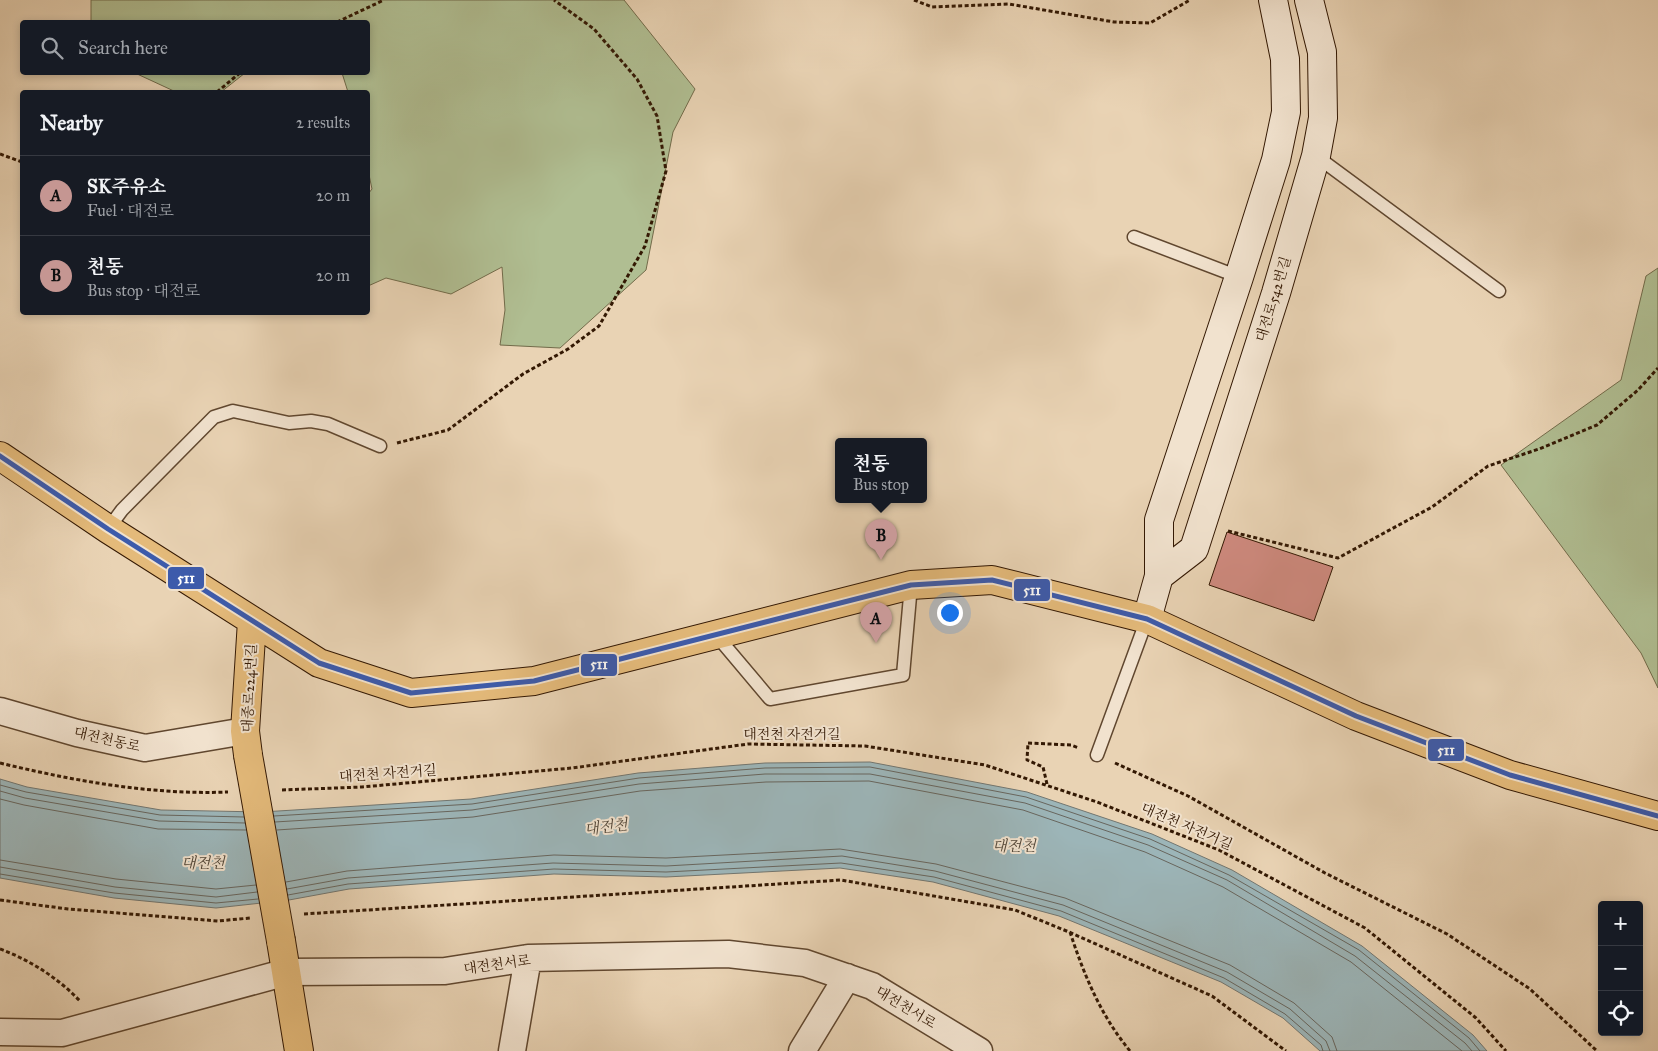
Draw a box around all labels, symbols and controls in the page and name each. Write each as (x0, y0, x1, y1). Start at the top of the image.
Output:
search box (20, 20, 370, 75)
icon: search (38, 34, 66, 62)
text: Search here (78, 36, 168, 59)
text: Nearby (40, 110, 103, 136)
text: 2 results (296, 113, 350, 132)
text: SK주유소 (87, 175, 166, 198)
text: A (51, 186, 61, 205)
text: 20 m (316, 186, 350, 205)
text: Fuel · 대전로 (87, 201, 174, 220)
street label: 대전로542번길 (1252, 254, 1295, 344)
text: 천동 (87, 255, 124, 278)
text: B (51, 266, 61, 285)
text: 20 m (316, 266, 350, 285)
text: Bus stop · 대전로 (87, 281, 200, 300)
popup (835, 438, 927, 503)
text: 천동 (853, 452, 890, 475)
text: Bus stop (853, 475, 909, 494)
pin: B (865, 519, 897, 560)
line badge: 511 (167, 566, 205, 590)
text: 511 (177, 570, 195, 587)
line badge: 511 (1013, 578, 1051, 602)
text: 511 (1023, 582, 1041, 599)
your location (937, 600, 963, 626)
pin: A (860, 602, 892, 643)
street label: 대종로224번길 (239, 643, 260, 733)
line badge: 511 (580, 653, 618, 677)
text: 511 (590, 656, 608, 673)
street label: 대전천동로 (72, 724, 142, 755)
street label: 대전천 자전거길 (743, 726, 841, 743)
line badge: 511 (1427, 738, 1465, 762)
text: 511 (1437, 742, 1455, 759)
street label: 대전천 자전거길 (339, 762, 437, 785)
street label: 대전천 자전거길 (1139, 800, 1235, 853)
water label: 대전천 (583, 815, 630, 839)
water label: 대전천 (992, 837, 1037, 855)
water label: 대전천 (181, 854, 226, 872)
map controls (1598, 901, 1643, 1036)
button: + (1598, 901, 1643, 946)
button: − (1598, 946, 1643, 991)
street label: 대전천서로 (462, 951, 532, 978)
street label: 대전천서로 (872, 983, 940, 1032)
button: locate (1598, 991, 1643, 1036)

